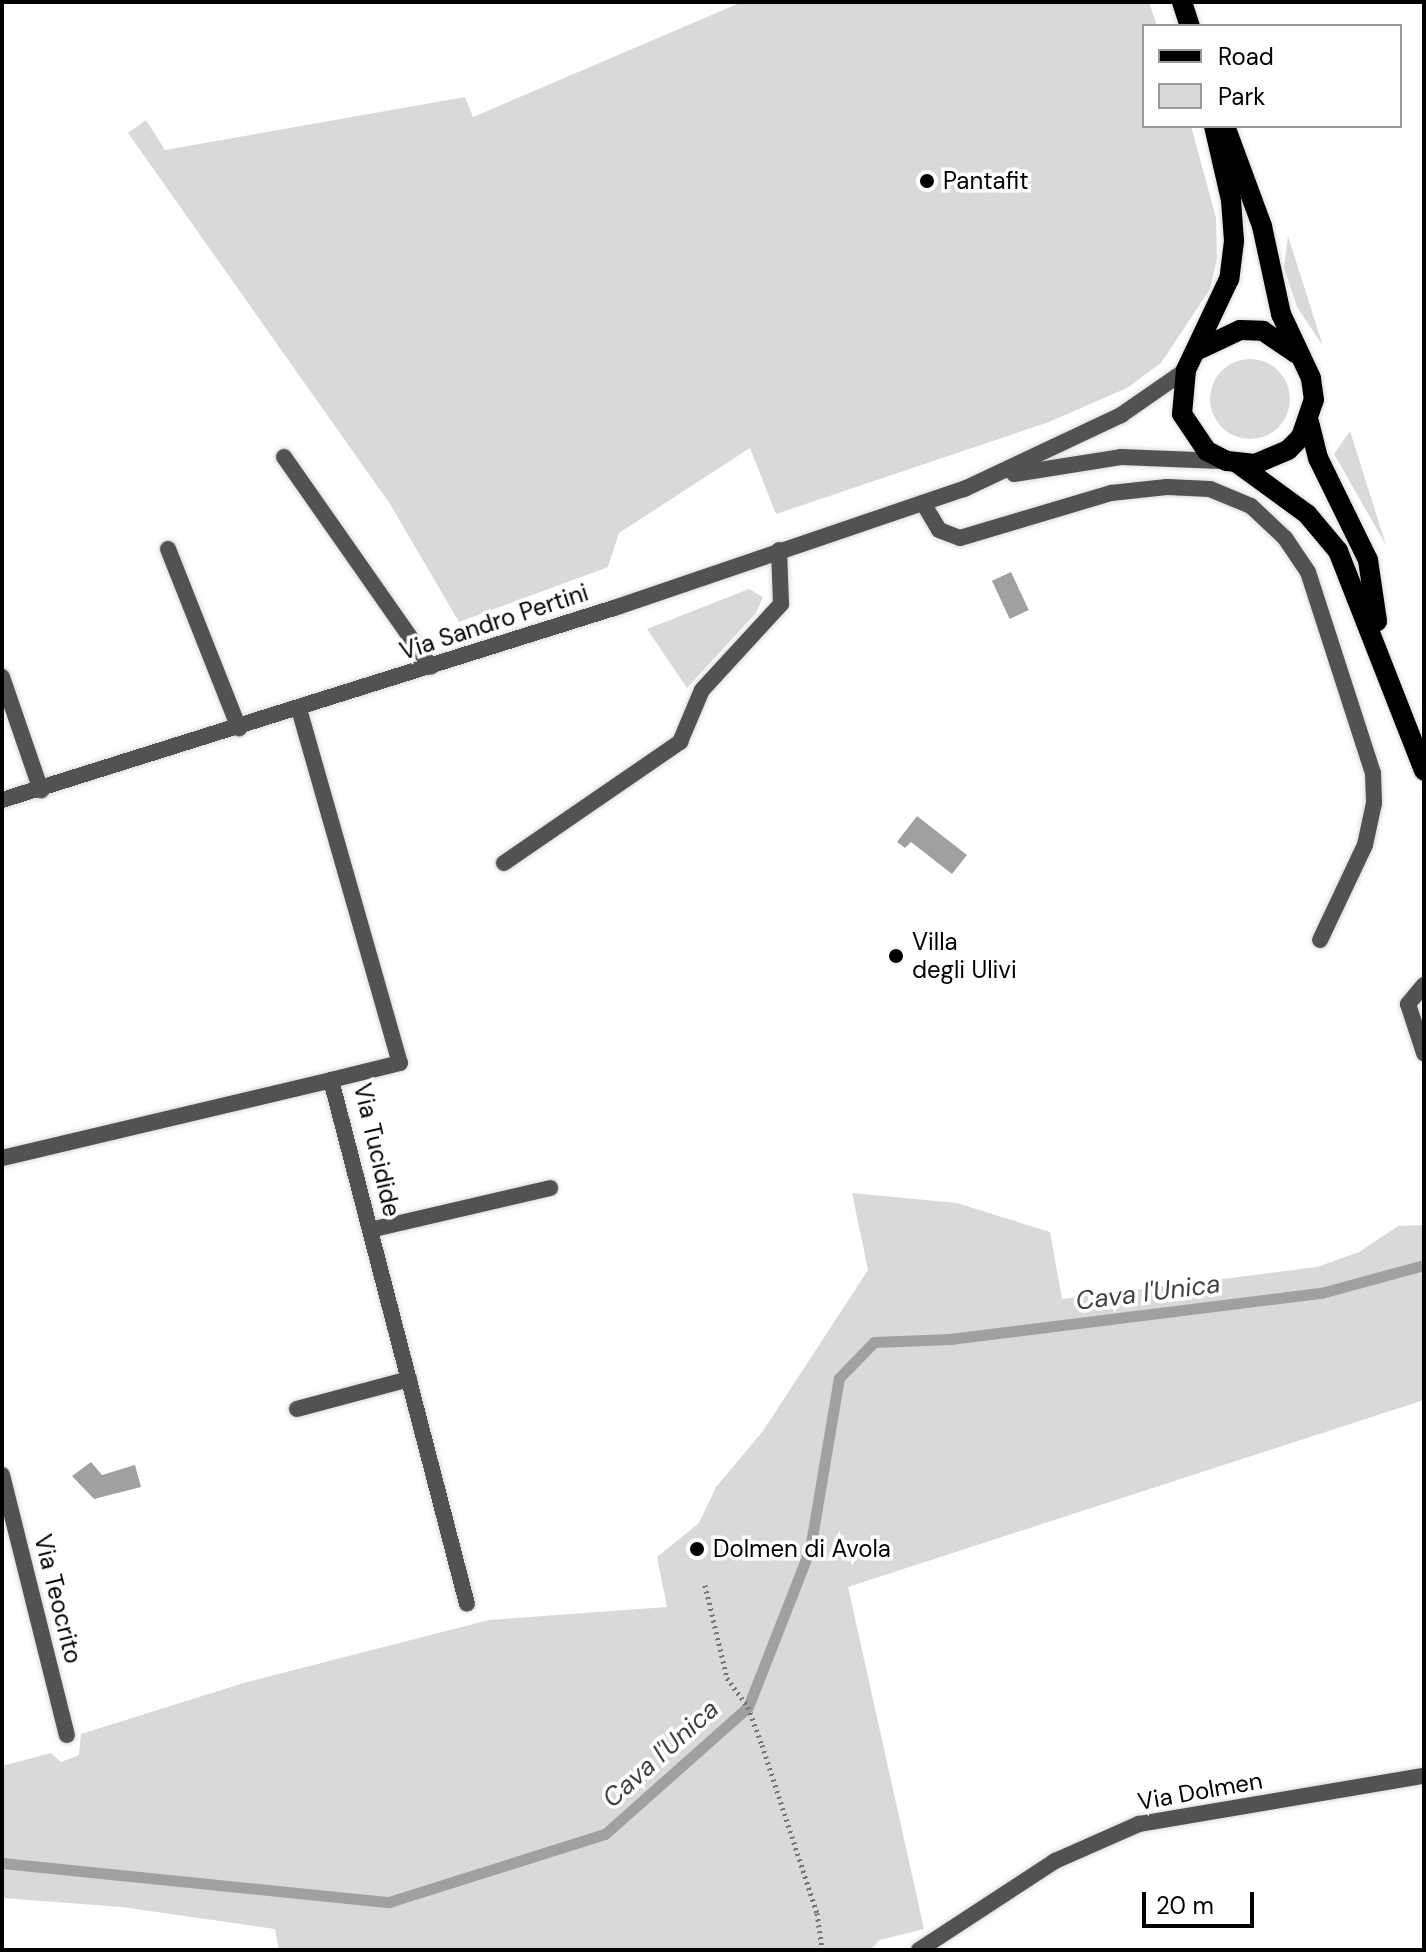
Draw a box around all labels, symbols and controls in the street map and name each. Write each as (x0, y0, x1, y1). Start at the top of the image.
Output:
legend (1142, 24, 1402, 128)
text: Road (1218, 41, 1274, 72)
text: Park (1218, 81, 1265, 112)
place label: Pantafit (943, 167, 1029, 195)
marker: Pantafit (918, 172, 936, 190)
street label: Via Sandro Pertini (396, 578, 592, 666)
place label: Villa degli Ulivi (912, 928, 1017, 984)
marker: Villa degli Ulivi (887, 947, 905, 965)
street label: Via Tucidide (348, 1080, 406, 1220)
water label: Cava l'Unica (1074, 1269, 1222, 1317)
street label: Via Teocrito (28, 1531, 88, 1667)
place label: Dolmen di Avola (713, 1535, 891, 1563)
marker: Dolmen di Avola (688, 1540, 706, 1558)
water label: Cava l'Unica (596, 1694, 726, 1814)
street label: Via Dolmen (1135, 1766, 1265, 1816)
scale bar (1146, 1876, 1258, 1926)
text: 20 m (1156, 1890, 1214, 1921)

